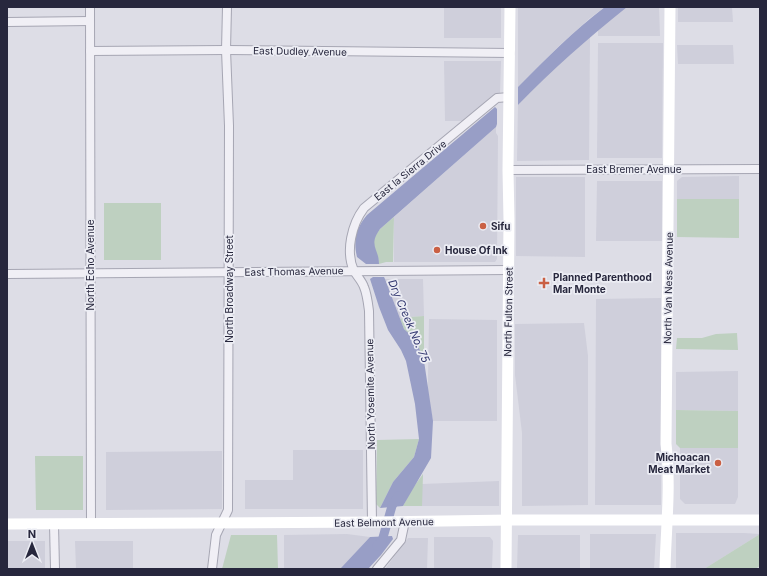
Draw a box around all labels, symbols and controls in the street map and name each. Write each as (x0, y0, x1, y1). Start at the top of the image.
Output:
street label: East Dudley Avenue (253, 44, 347, 58)
street label: East la Sierra Drive (371, 137, 449, 203)
street label: East Bremer Avenue (586, 163, 682, 175)
street label: North Echo Avenue (84, 219, 96, 311)
place label: Sifu (491, 220, 510, 232)
marker: Sifu (478, 221, 488, 231)
street label: North Van Ness Avenue (661, 232, 675, 344)
street label: North Broadway Street (223, 234, 235, 343)
place label: House Of Ink (445, 244, 508, 256)
marker: House Of Ink (432, 245, 442, 255)
street label: East Thomas Avenue (244, 264, 344, 278)
street label: North Fulton Street (501, 266, 515, 357)
place label: Planned Parenthood Mar Monte (553, 271, 652, 295)
water label: Dry Creek No. 75 (385, 277, 433, 365)
marker: Planned Parenthood Mar Monte (538, 277, 550, 289)
street label: North Yosemite Avenue (363, 338, 377, 449)
place label: Michoacan Meat Market (648, 451, 710, 475)
marker: Michoacan Meat Market (713, 458, 723, 468)
street label: East Belmont Avenue (334, 515, 434, 529)
north arrow (12, 524, 52, 564)
text: N (28, 527, 36, 541)

